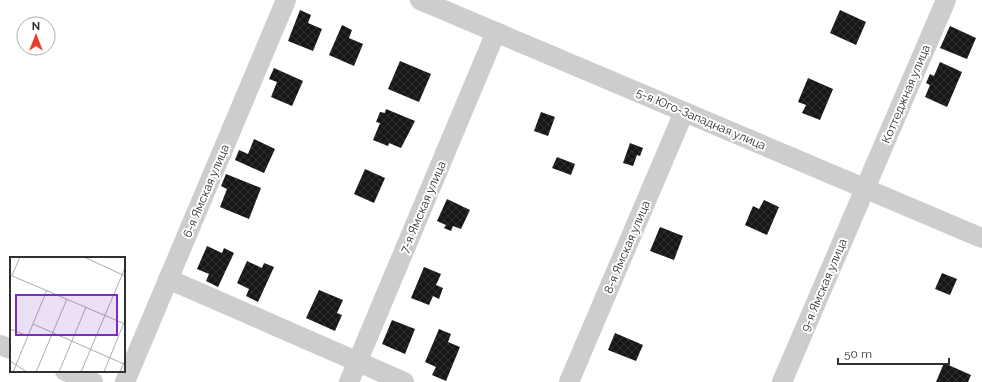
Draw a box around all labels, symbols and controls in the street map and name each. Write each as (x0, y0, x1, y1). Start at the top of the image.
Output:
north arrow (16, 16, 56, 56)
text: N (32, 20, 40, 33)
street label: Коттеджная улица (879, 43, 933, 145)
street label: 5-я Юго-Западная улица (634, 85, 768, 153)
street label: 6-я Ямская улица (180, 142, 232, 240)
street label: 7-я Ямская улица (397, 159, 449, 255)
street label: 8-я Ямская улица (601, 198, 653, 296)
street label: 9-я Ямская улица (798, 236, 850, 334)
inset map (10, 257, 125, 372)
scale bar (838, 340, 949, 366)
text: 50 m (844, 347, 872, 361)

